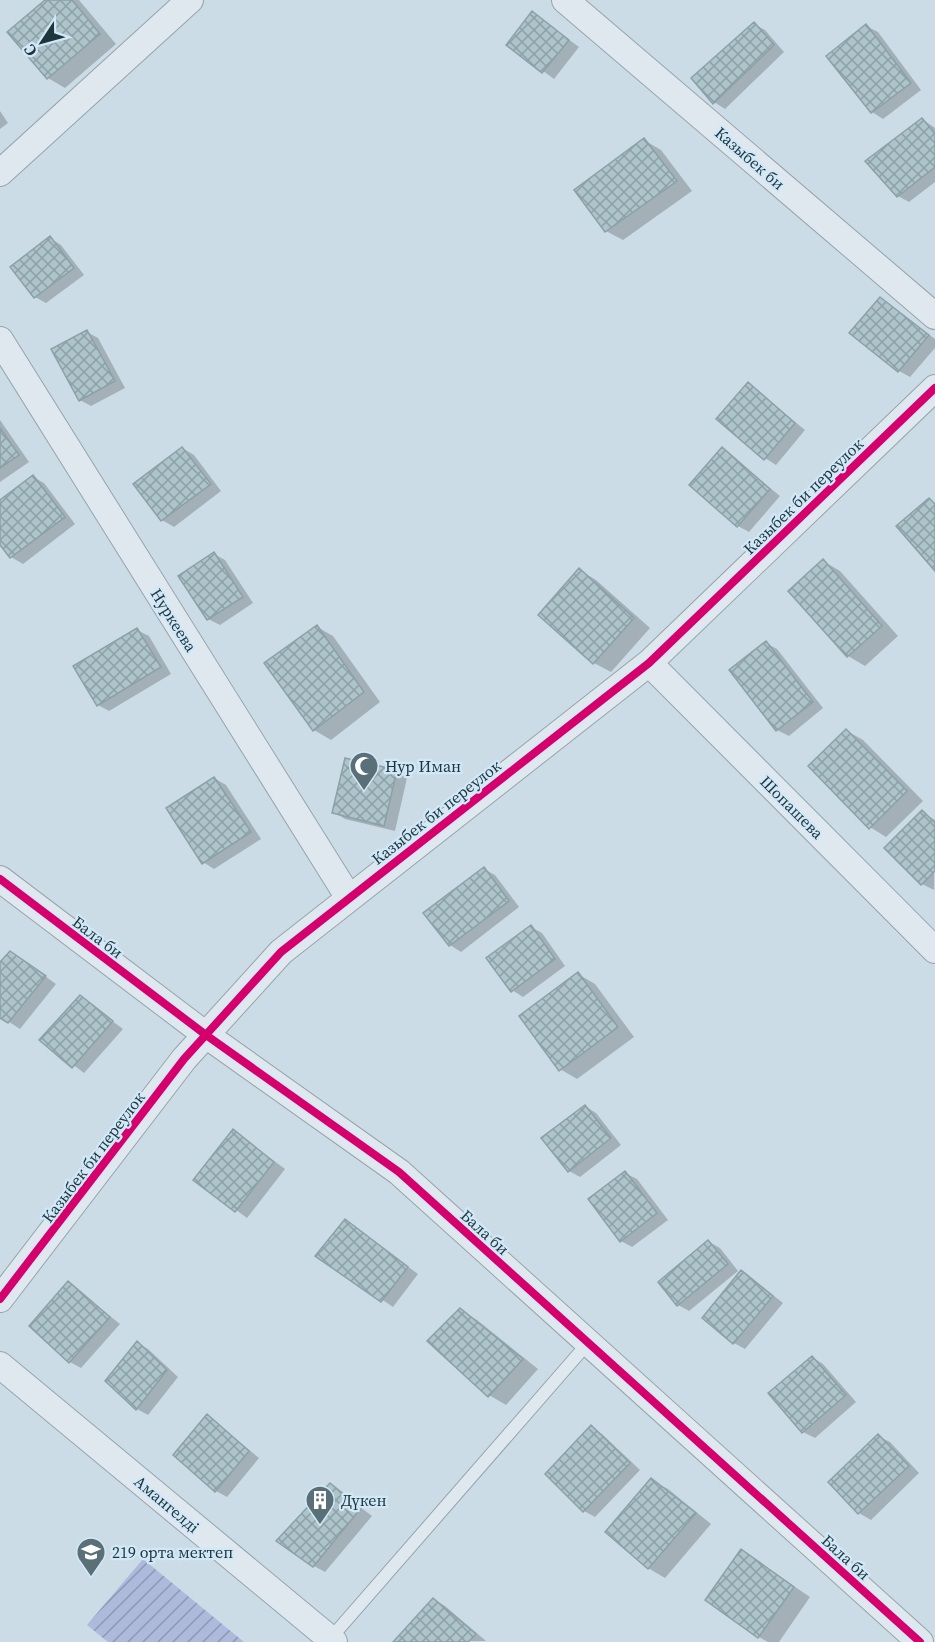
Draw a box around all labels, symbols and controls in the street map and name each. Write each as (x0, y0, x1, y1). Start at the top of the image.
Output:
north arrow (12, 12, 72, 72)
text: С (18, 40, 42, 61)
street label: Казыбек би (710, 122, 790, 194)
street label: Казыбек би переулок (738, 433, 868, 559)
street label: Нуркеева (146, 584, 203, 657)
mosque icon: Нур Иман (348, 750, 380, 792)
street label: Казыбек би переулок (367, 754, 505, 870)
place label: Нур Иман (385, 755, 461, 777)
street label: Шопашева (755, 770, 829, 844)
street label: Бала би (68, 911, 128, 963)
street label: Казыбек би переулок (36, 1087, 150, 1227)
street label: Бала би (456, 1204, 514, 1260)
street label: Амангелді (130, 1470, 204, 1538)
building icon: Дүкен (304, 1484, 336, 1526)
place label: Дүкен (341, 1489, 387, 1511)
street label: Бала би (817, 1529, 875, 1585)
school or university icon: 219 орта мектеп (75, 1536, 107, 1578)
place label: 219 орта мектеп (112, 1541, 233, 1563)

